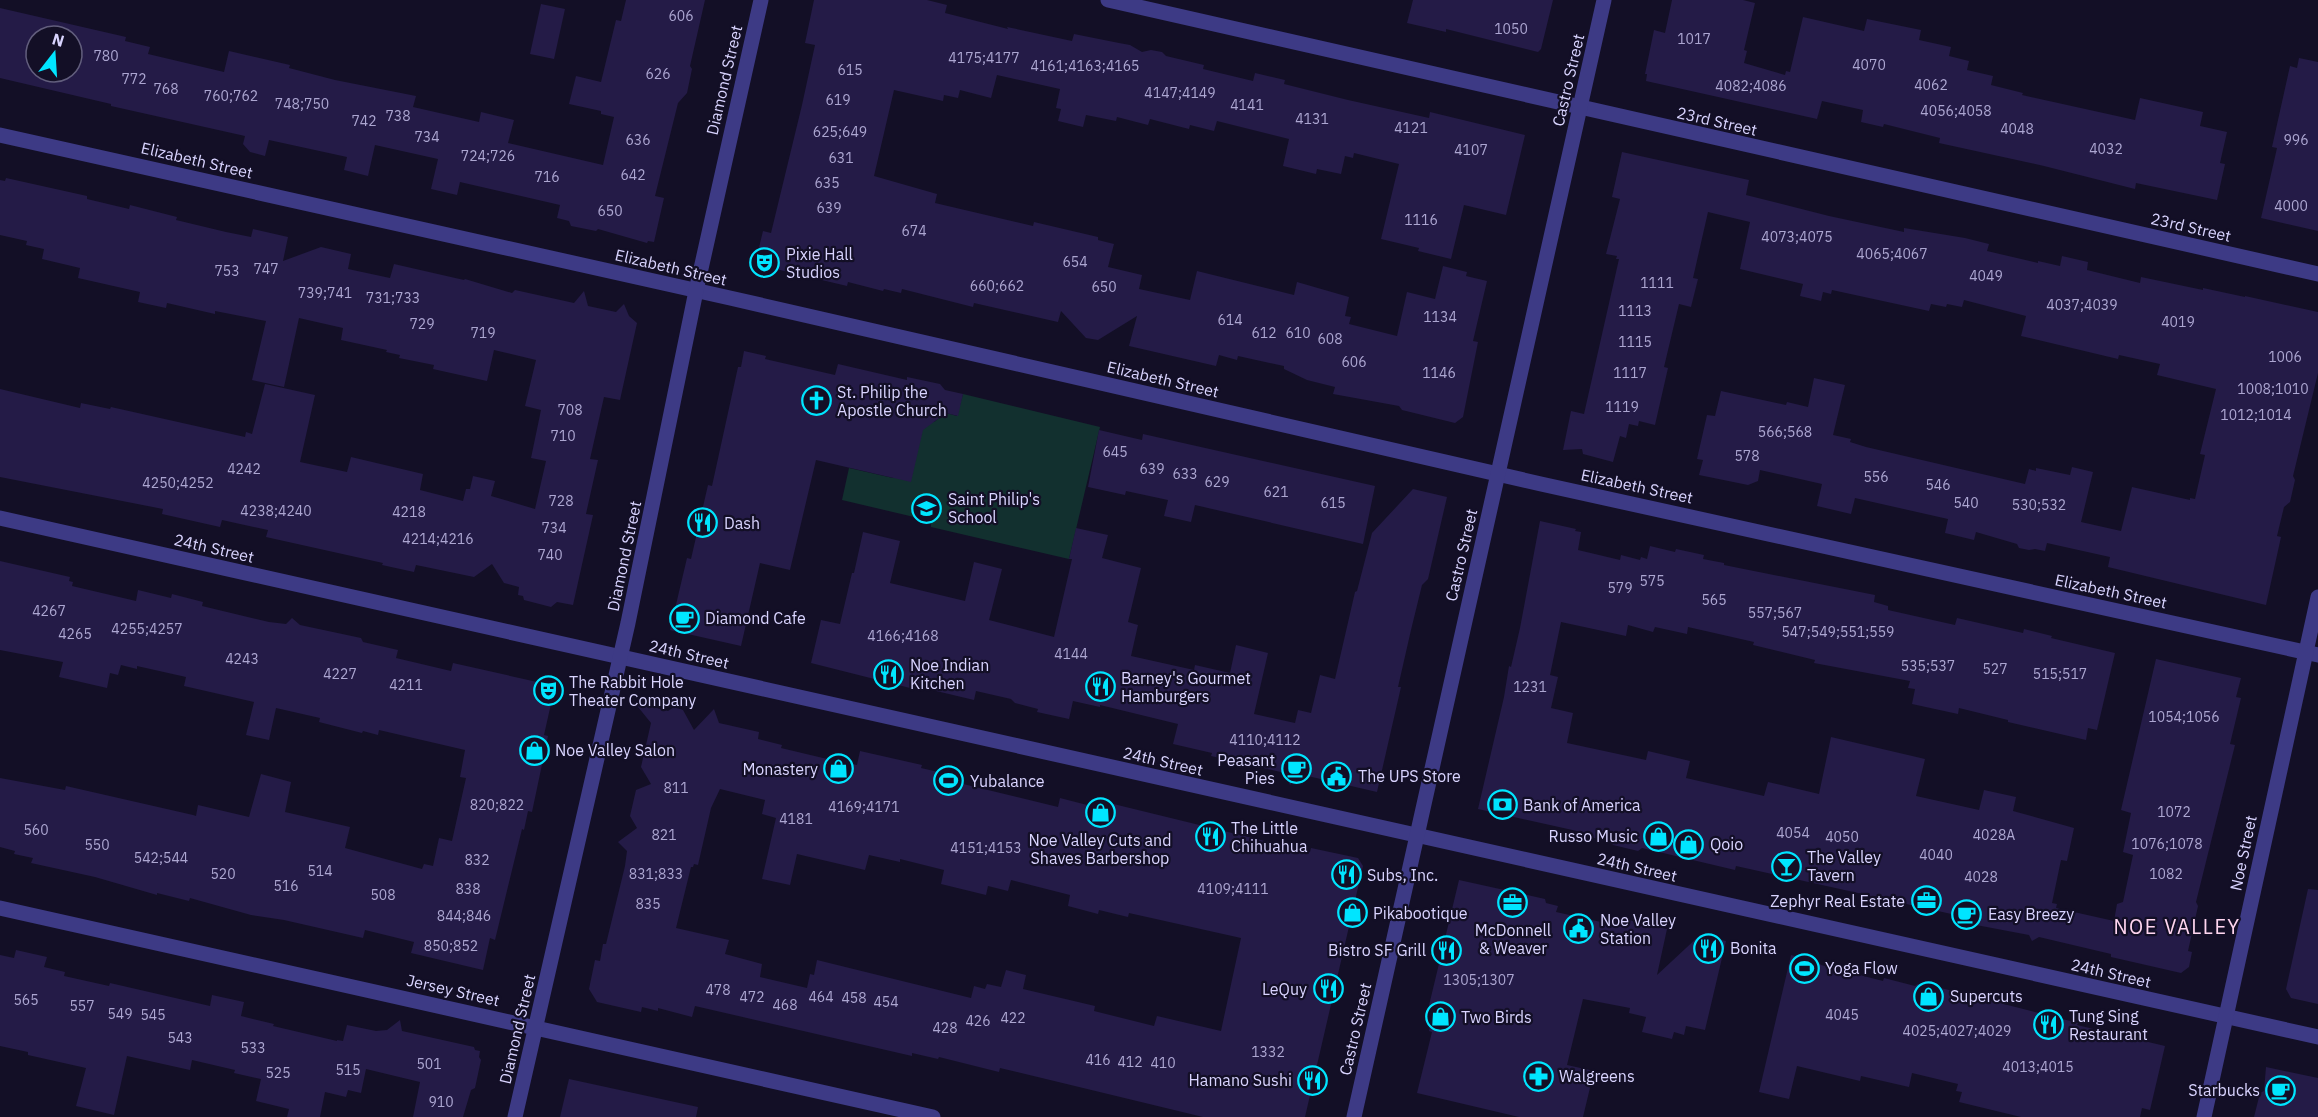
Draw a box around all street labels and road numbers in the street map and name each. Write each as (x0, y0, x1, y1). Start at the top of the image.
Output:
street label: Diamond Street (702, 23, 746, 137)
street label: Castro Street (1548, 32, 1588, 128)
street label: 23rd Street (1675, 102, 1759, 140)
street label: Elizabeth Street (139, 137, 255, 183)
street label: 23rd Street (2149, 208, 2233, 246)
street label: Elizabeth Street (613, 244, 729, 290)
street label: Elizabeth Street (1105, 356, 1221, 402)
street label: Elizabeth Street (1579, 464, 1695, 508)
street label: Diamond Street (603, 499, 645, 613)
street label: Castro Street (1441, 507, 1481, 603)
street label: 24th Street (172, 529, 256, 567)
street label: Elizabeth Street (2053, 569, 2169, 613)
street label: 24th Street (647, 635, 731, 673)
street label: 24th Street (1121, 742, 1205, 780)
street label: Noe Street (2225, 813, 2261, 893)
street label: 24th Street (1595, 848, 1679, 886)
street label: 24th Street (2069, 954, 2153, 992)
street label: Jersey Street (404, 970, 502, 1010)
street label: Diamond Street (495, 972, 539, 1086)
street label: Castro Street (1335, 981, 1375, 1077)

